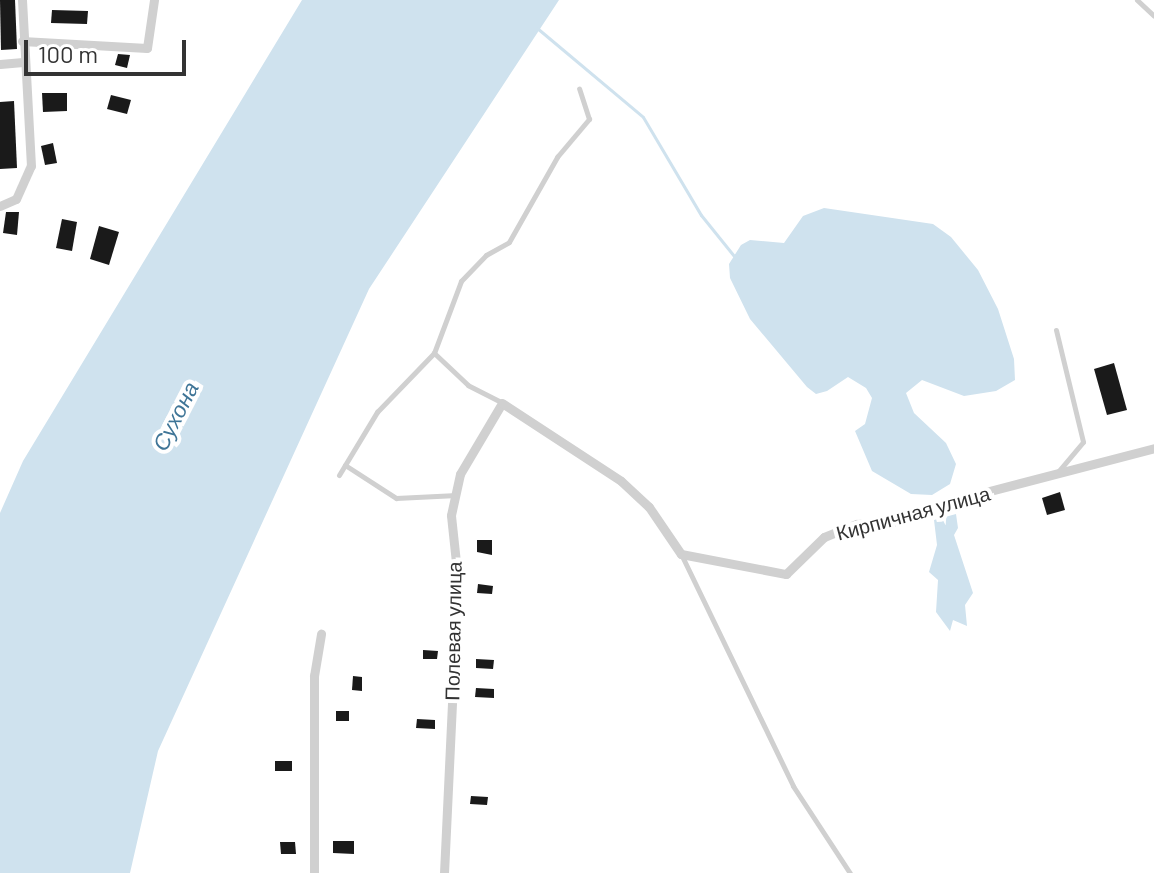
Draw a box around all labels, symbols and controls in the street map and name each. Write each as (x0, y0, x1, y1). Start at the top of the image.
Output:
scale bar (28, 24, 190, 74)
text: 100 m (38, 39, 98, 68)
water label: Сухона (146, 377, 204, 455)
street label: Кирпичная улица (833, 481, 993, 545)
street label: Полевая улица (440, 561, 466, 701)

